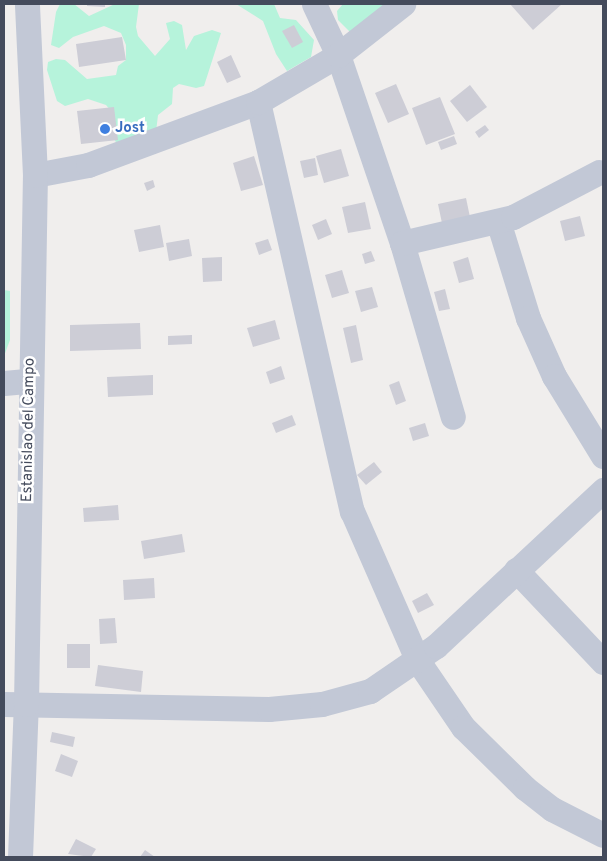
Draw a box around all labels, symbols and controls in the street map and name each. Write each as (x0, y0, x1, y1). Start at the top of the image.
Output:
place label: Jost (115, 120, 145, 138)
marker: Jost (99, 123, 111, 135)
street label: Estanislao del Campo (19, 358, 39, 502)

